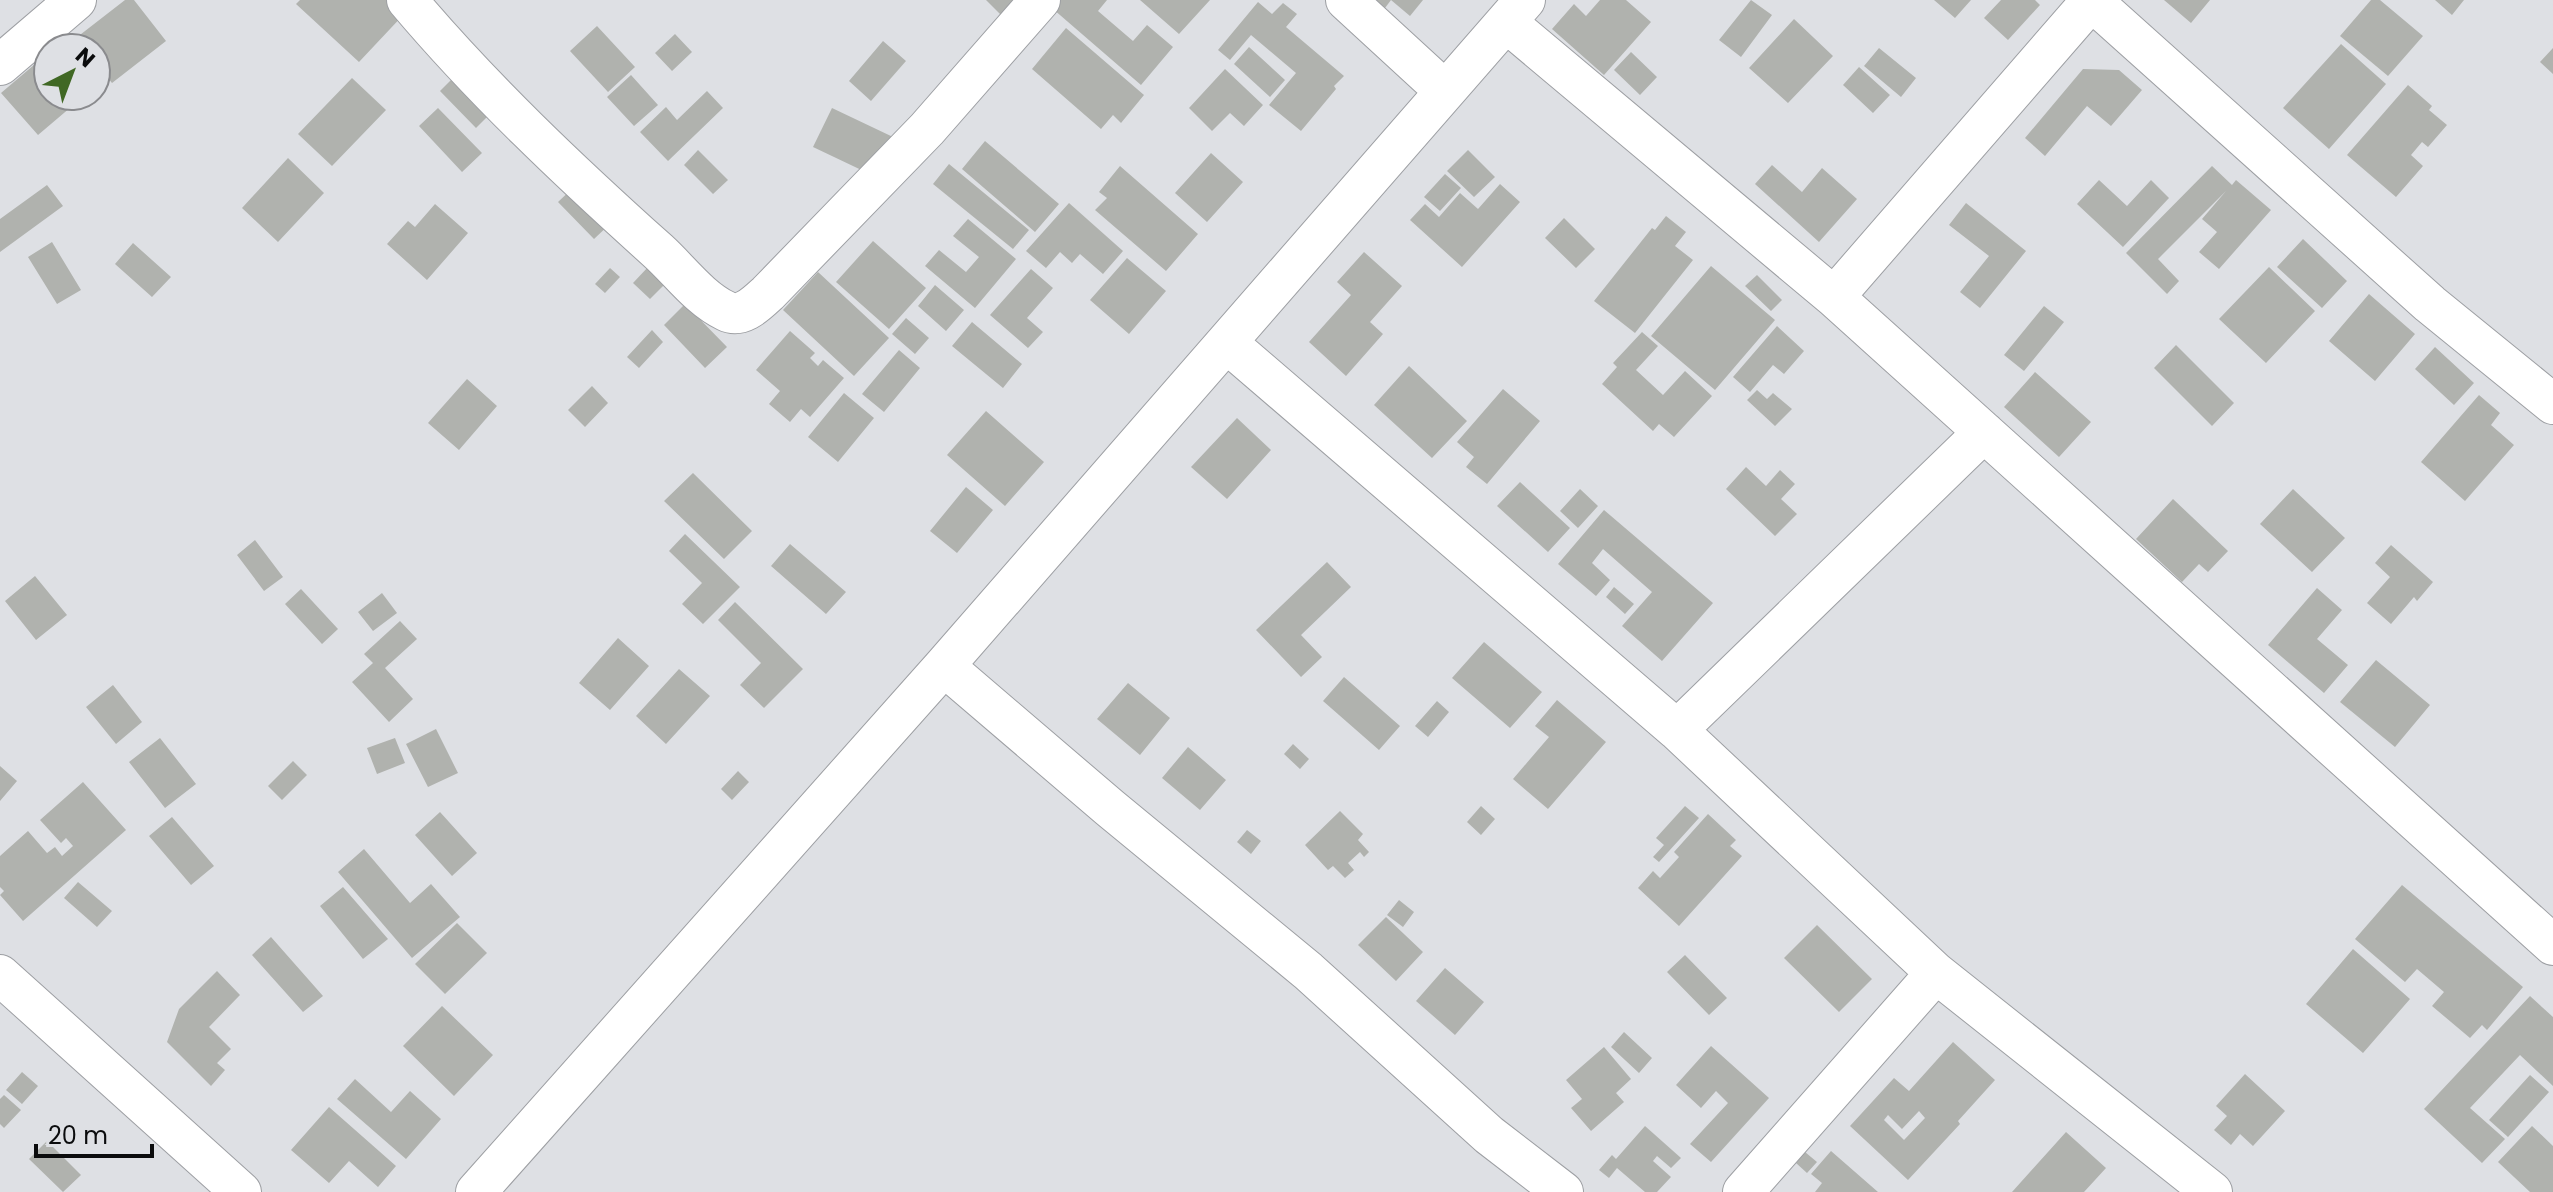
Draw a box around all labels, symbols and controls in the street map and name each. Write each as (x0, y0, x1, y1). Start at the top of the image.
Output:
north arrow (32, 32, 112, 112)
text: N (69, 40, 102, 75)
scale bar (36, 1108, 152, 1158)
text: 20 m (48, 1119, 108, 1152)

